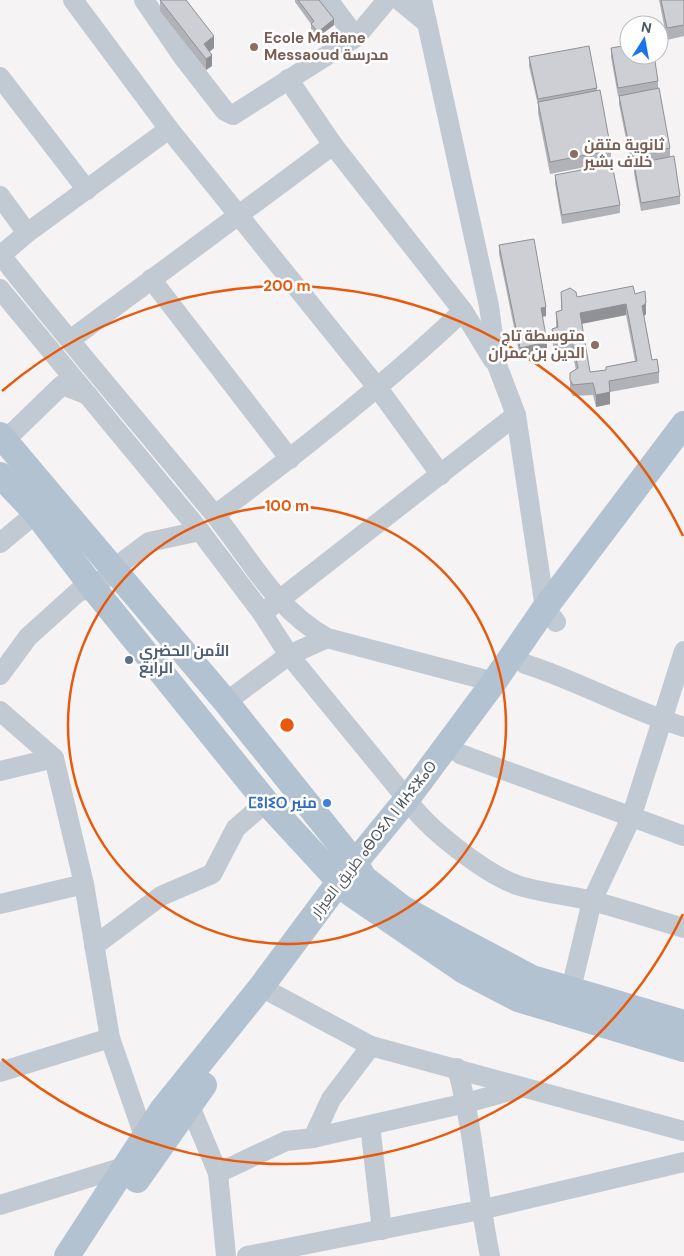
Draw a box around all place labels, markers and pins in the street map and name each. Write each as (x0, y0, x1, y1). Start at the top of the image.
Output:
place label: Ecole Mafiane Messaoud مدرسة (264, 28, 389, 65)
marker: Ecole Mafiane Messaoud مدرسة (248, 41, 260, 53)
place label: ثانوية متقن خلاف بشير (583, 135, 664, 172)
marker: ثانوية متقن خلاف بشير (568, 148, 580, 160)
place label: متوسطة تاج الدين بن عمران (488, 326, 585, 363)
marker: متوسطة تاج الدين بن عمران (589, 339, 601, 351)
place label: الأمن الحضري الرابع (139, 641, 230, 678)
marker: الأمن الحضري الرابع (123, 654, 135, 666)
centre of rings (278, 716, 296, 734)
place label: ⵎⵓⵏⵉⵔ منير (248, 793, 317, 813)
marker: ⵎⵓⵏⵉⵔ منير (321, 797, 333, 809)

